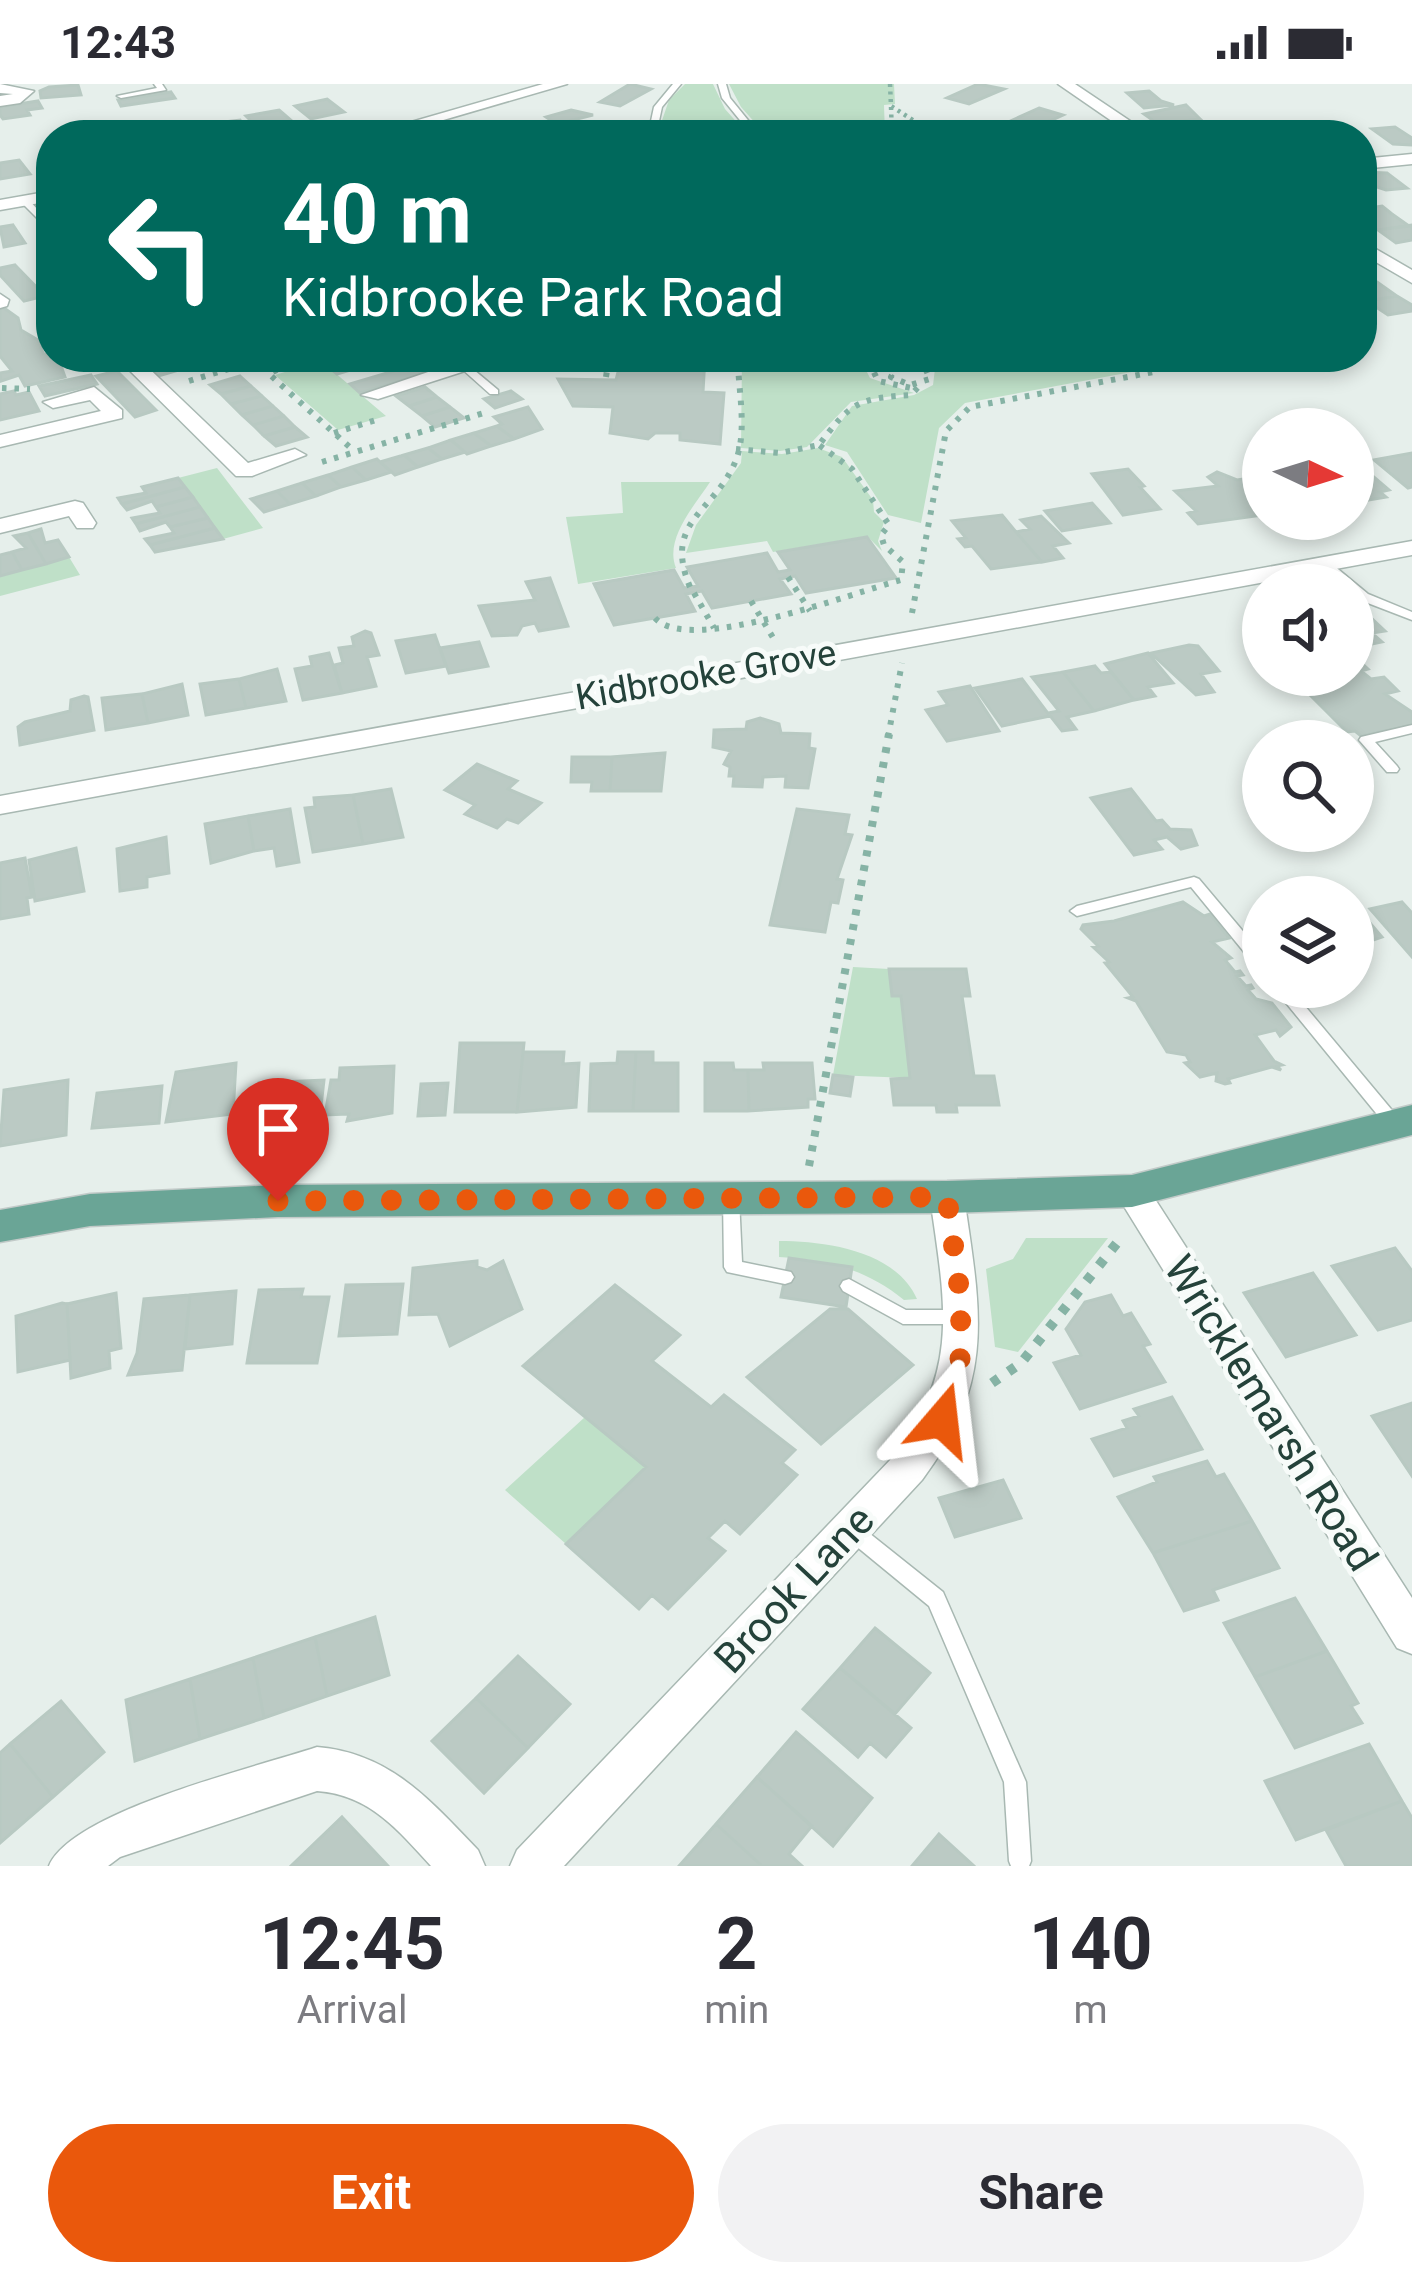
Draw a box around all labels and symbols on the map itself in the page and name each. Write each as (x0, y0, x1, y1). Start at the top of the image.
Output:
north arrow (1242, 408, 1374, 540)
street label: Kidbrooke Grove (573, 631, 839, 719)
pin (227, 1078, 329, 1201)
street label: Wricklemarsh Road (1154, 1246, 1388, 1580)
position arrow (879, 1357, 1005, 1483)
street label: Brook Lane (704, 1495, 884, 1683)

